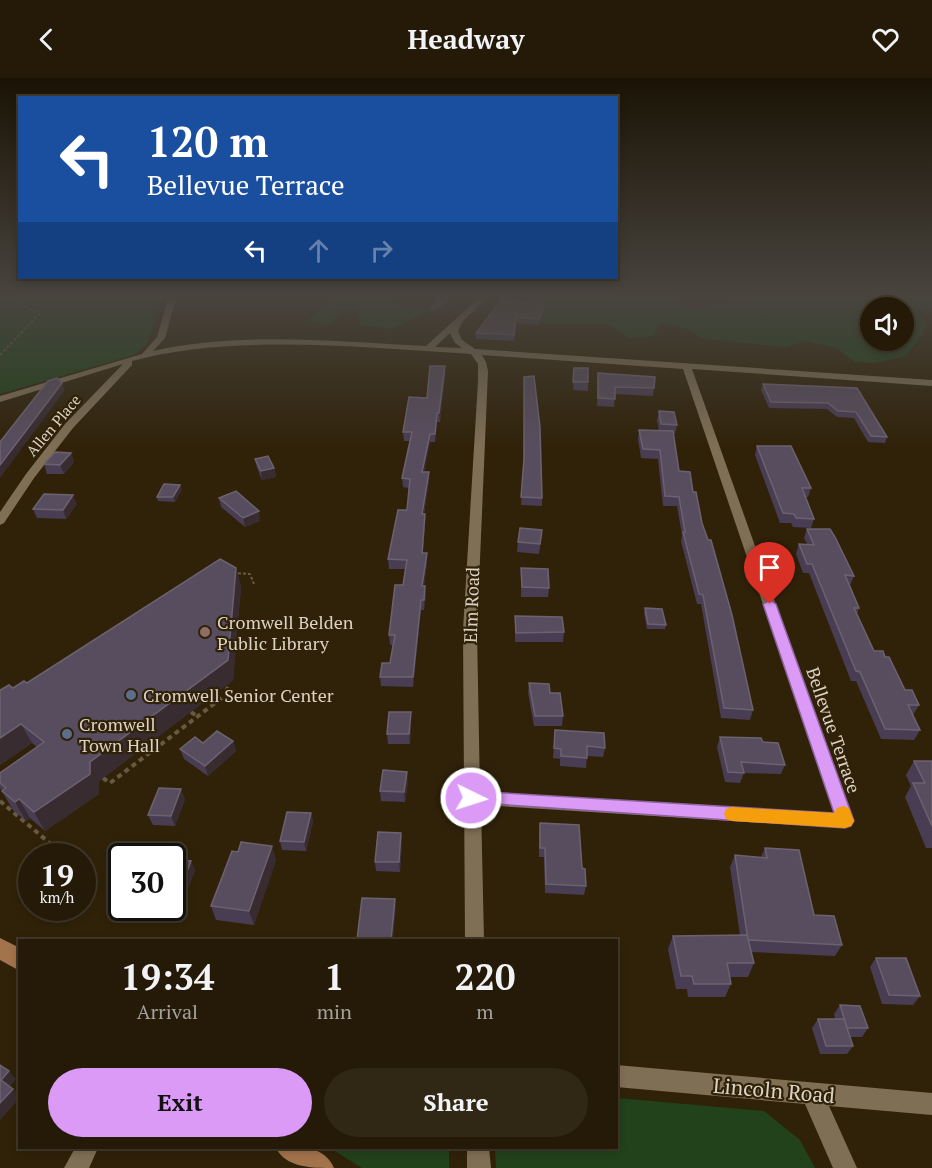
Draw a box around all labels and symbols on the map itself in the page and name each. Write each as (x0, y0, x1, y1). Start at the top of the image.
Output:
street label: Allen Place (21, 390, 85, 460)
pin (744, 542, 795, 604)
street label: Elm Road (458, 567, 484, 643)
place label: Cromwell Belden Public Library (217, 610, 354, 655)
marker: Cromwell Belden Public Library (198, 625, 212, 639)
street label: Bellevue Terrace (801, 664, 867, 796)
place label: Cromwell Senior Center (143, 683, 334, 707)
marker: Cromwell Senior Center (124, 688, 138, 702)
place label: Cromwell Town Hall (79, 712, 160, 757)
marker: Cromwell Town Hall (60, 727, 74, 741)
position arrow (439, 766, 503, 830)
speed limit sign: 30 (108, 843, 186, 921)
street label: Lincoln Road (712, 1071, 836, 1109)

